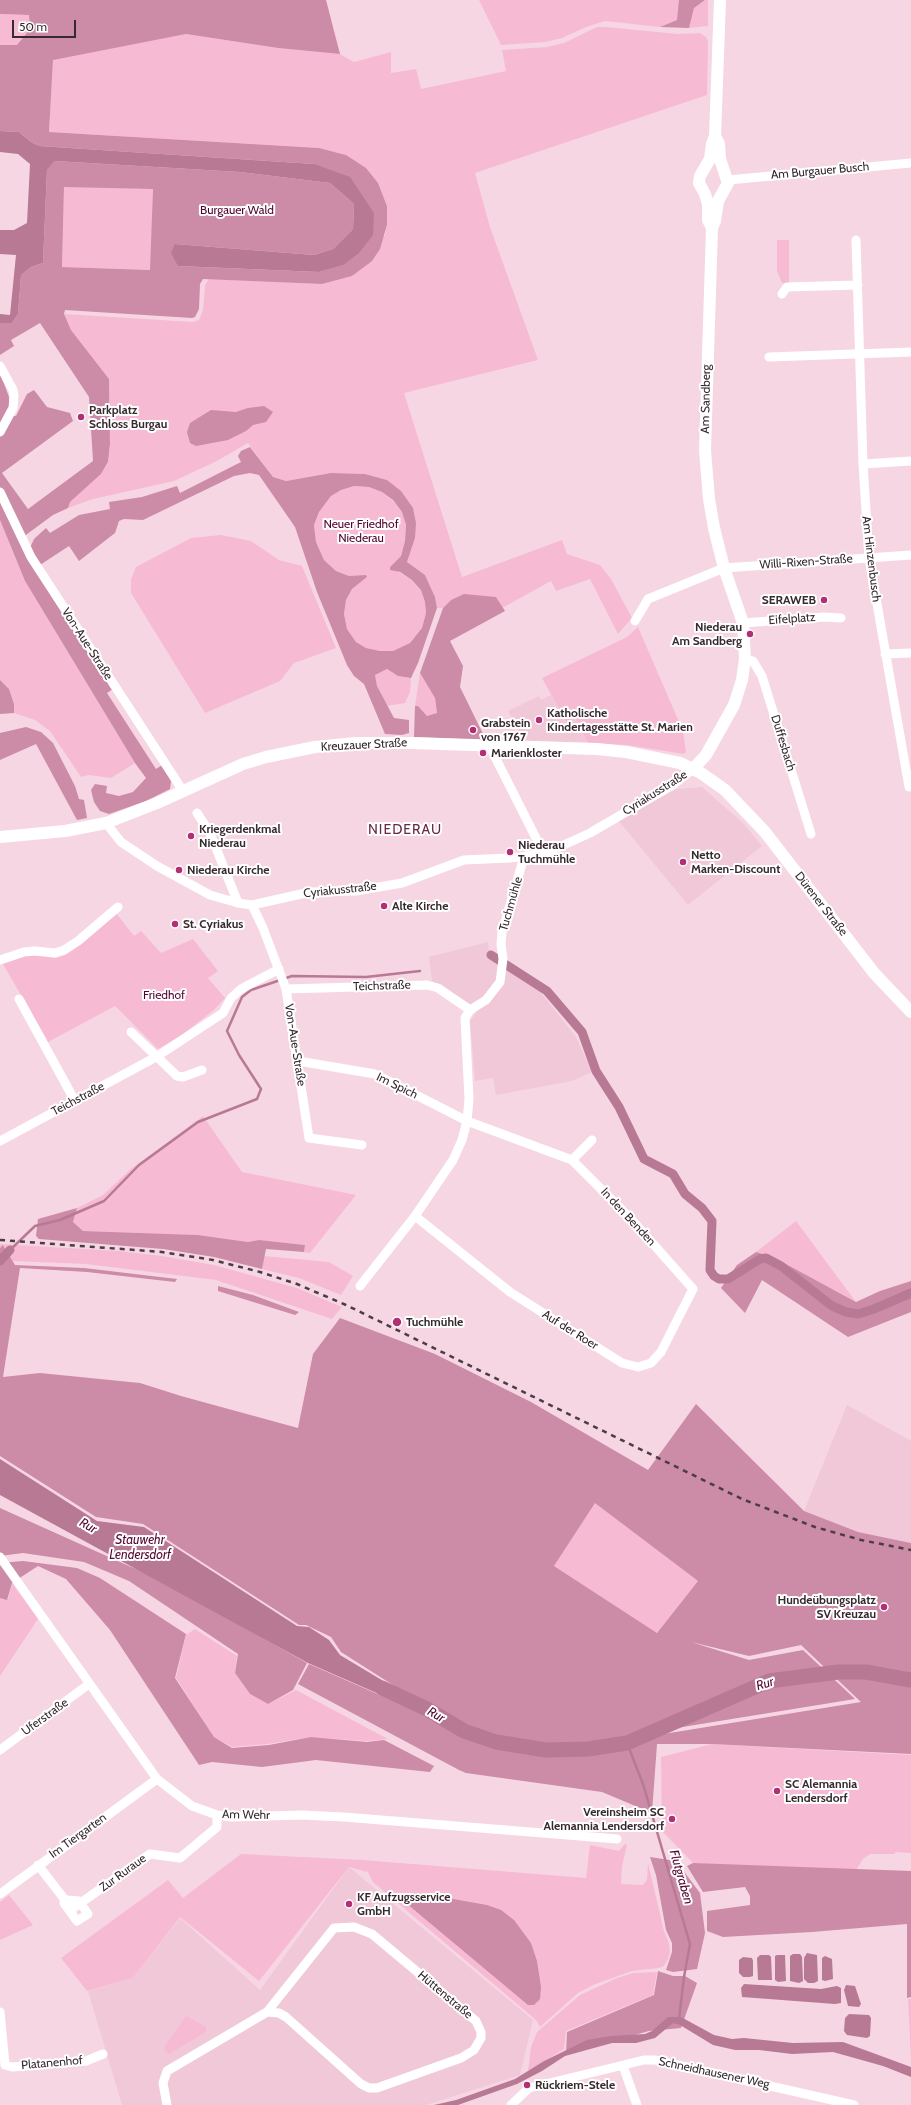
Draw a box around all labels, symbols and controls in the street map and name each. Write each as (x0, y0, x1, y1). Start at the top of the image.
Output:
scale bar (14, 12, 78, 38)
text: 50 m (19, 19, 47, 34)
street label: Am Burgauer Busch (770, 160, 870, 182)
park label: Burgauer Wald (200, 203, 274, 217)
street label: Am Sandberg (698, 364, 714, 434)
place label: Parkplatz Schloss Burgau (89, 403, 167, 431)
marker: Parkplatz Schloss Burgau (76, 412, 86, 422)
street label: Am Hinzenbusch (859, 515, 883, 603)
park label: Neuer Friedhof Niederau (323, 517, 399, 545)
street label: Willi-Rixen-Straße (759, 552, 853, 572)
place label: SERAWEB (762, 593, 816, 607)
marker: SERAWEB (819, 595, 829, 605)
street label: Von-Aue-Straße (58, 605, 116, 683)
street label: Eifelplatz (768, 610, 816, 628)
place label: Niederau Am Sandberg (672, 620, 742, 648)
marker: Niederau Am Sandberg (745, 629, 755, 639)
place label: Katholische Kindertagesstätte St. Marien (547, 706, 693, 734)
street label: Duffesbach (768, 713, 798, 773)
marker: Katholische Kindertagesstätte St. Marien (534, 715, 544, 725)
place label: Grabstein von 1767 (481, 716, 530, 744)
marker: Grabstein von 1767 (468, 725, 478, 735)
street label: Kreuzauer Straße (320, 736, 408, 754)
place label: Marienkloster (491, 746, 562, 760)
marker: Marienkloster (478, 748, 488, 758)
street label: Cyriakusstraße (620, 767, 690, 819)
place label: Kriegerdenkmal Niederau (199, 822, 281, 850)
district label: NIEDERAU (368, 822, 442, 838)
marker: Kriegerdenkmal Niederau (186, 831, 196, 841)
place label: Niederau Tuchmühle (518, 838, 575, 866)
marker: Niederau Tuchmühle (505, 847, 515, 857)
place label: Netto Marken-Discount (691, 848, 780, 876)
marker: Netto Marken-Discount (678, 857, 688, 867)
place label: Niederau Kirche (187, 863, 269, 877)
marker: Niederau Kirche (174, 865, 184, 875)
street label: Dürener Straße (791, 869, 851, 939)
street label: Tuchmühle (496, 875, 526, 933)
street label: Cyriakusstraße (303, 879, 377, 901)
place label: Alte Kirche (392, 899, 448, 913)
marker: Alte Kirche (379, 901, 389, 911)
place label: St. Cyriakus (183, 917, 243, 931)
marker: St. Cyriakus (170, 919, 180, 929)
street label: Teichstraße (353, 978, 411, 994)
park label: Friedhof (143, 988, 185, 1002)
street label: Von-Aue-Straße (281, 1003, 309, 1087)
street label: Im Spich (374, 1070, 420, 1102)
street label: Teichstraße (49, 1079, 107, 1119)
street label: In den Benden (597, 1185, 659, 1249)
street label: Auf der Roer (539, 1307, 601, 1353)
place label: Tuchmühle (406, 1315, 463, 1329)
marker: Tuchmühle (391, 1316, 403, 1328)
water label: Rur (77, 1515, 99, 1537)
water label: Stauwehr Lendersdorf (109, 1532, 171, 1563)
place label: Hundeübungsplatz SV Kreuzau (778, 1593, 876, 1621)
marker: Hundeübungsplatz SV Kreuzau (879, 1602, 889, 1612)
water label: Rur (754, 1674, 776, 1694)
street label: Uferstraße (19, 1695, 71, 1739)
water label: Rur (425, 1704, 447, 1726)
place label: SC Alemannia Lendersdorf (785, 1777, 857, 1805)
marker: SC Alemannia Lendersdorf (772, 1786, 782, 1796)
place label: Vereinsheim SC Alemannia Lendersdorf (544, 1805, 664, 1833)
street label: Am Wehr (222, 1807, 270, 1823)
street label: Im Tiergarten (47, 1810, 109, 1862)
marker: Vereinsheim SC Alemannia Lendersdorf (667, 1814, 677, 1824)
water label: Flutgraben (666, 1848, 696, 1906)
street label: Zur Ruraue (97, 1851, 149, 1895)
place label: KF Aufzugsservice GmbH (357, 1890, 451, 1918)
marker: KF Aufzugsservice GmbH (344, 1899, 354, 1909)
street label: Hüttenstraße (415, 1968, 475, 2022)
street label: Platanenhof (21, 2053, 83, 2073)
street label: Schneidhausener Weg (657, 2054, 771, 2092)
place label: Rückriem-Stele (535, 2078, 615, 2092)
marker: Rückriem-Stele (522, 2080, 532, 2090)

